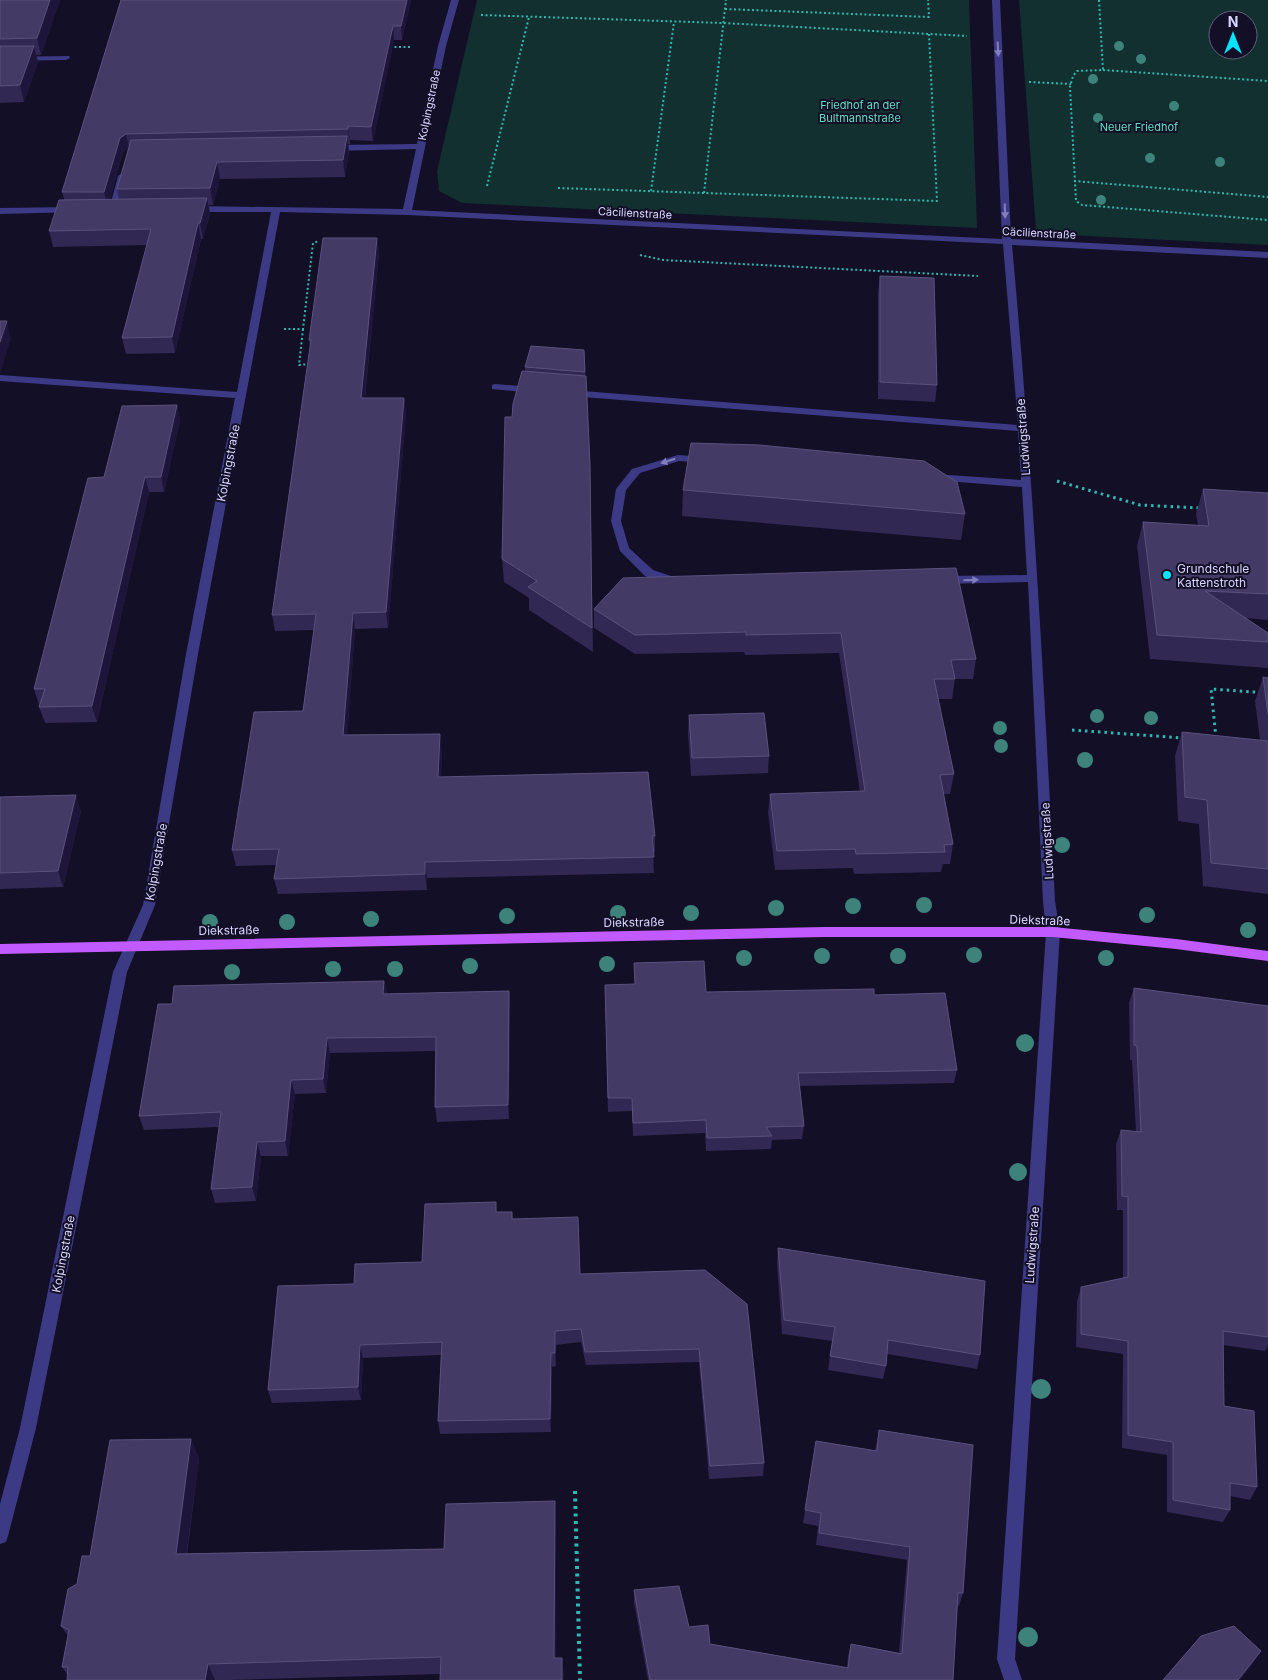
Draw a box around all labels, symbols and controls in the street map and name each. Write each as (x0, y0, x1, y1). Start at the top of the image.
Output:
north arrow (1208, 10, 1258, 60)
text: N (1228, 13, 1238, 30)
one-way arrow (995, 41, 1003, 57)
street label: Kolpingstraße (415, 68, 443, 142)
park label: Friedhof an der Bultmannstraße (819, 98, 901, 125)
park label: Neuer Friedhof (1100, 120, 1178, 134)
one-way arrow (1002, 203, 1010, 219)
street label: Cäcilienstraße (598, 204, 672, 222)
street label: Cäcilienstraße (1002, 224, 1076, 242)
street label: Ludwigstraße (1013, 398, 1033, 476)
street label: Kolpingstraße (213, 423, 243, 503)
one-way arrow (660, 457, 675, 465)
place label: Grundschule Kattenstroth (1177, 561, 1249, 590)
marker: Grundschule Kattenstroth (1161, 569, 1173, 581)
one-way arrow (963, 575, 979, 583)
street label: Ludwigstraße (1037, 802, 1057, 880)
street label: Kolpingstraße (142, 822, 170, 902)
street label: Diekstraße (1009, 911, 1071, 929)
street label: Diekstraße (603, 914, 665, 930)
street label: Diekstraße (198, 922, 260, 938)
street label: Ludwigstraße (1022, 1206, 1042, 1284)
street label: Kolpingstraße (48, 1214, 78, 1294)

